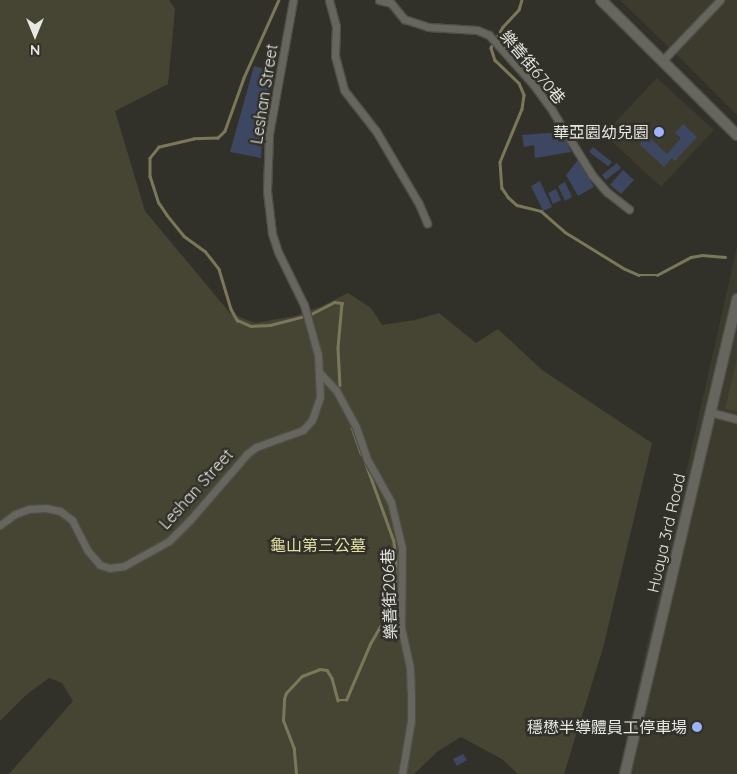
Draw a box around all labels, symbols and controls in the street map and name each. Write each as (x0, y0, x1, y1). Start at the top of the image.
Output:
north arrow (10, 10, 60, 60)
street label: 樂善街670巷 (497, 26, 569, 108)
text: N (30, 41, 40, 59)
street label: Leshan Street (247, 43, 281, 145)
place label: 華亞園幼兒園 (553, 122, 649, 142)
marker: 華亞園幼兒園 (653, 126, 665, 138)
street label: Leshan Street (155, 445, 237, 533)
street label: Huaya 3rd Road (643, 472, 689, 594)
park label: 龜山第三公墓 (270, 535, 366, 555)
street label: 樂善街206巷 (378, 548, 400, 640)
place label: 穩懋半導體員工停車場 (527, 717, 687, 737)
marker: 穩懋半導體員工停車場 (691, 721, 703, 733)

